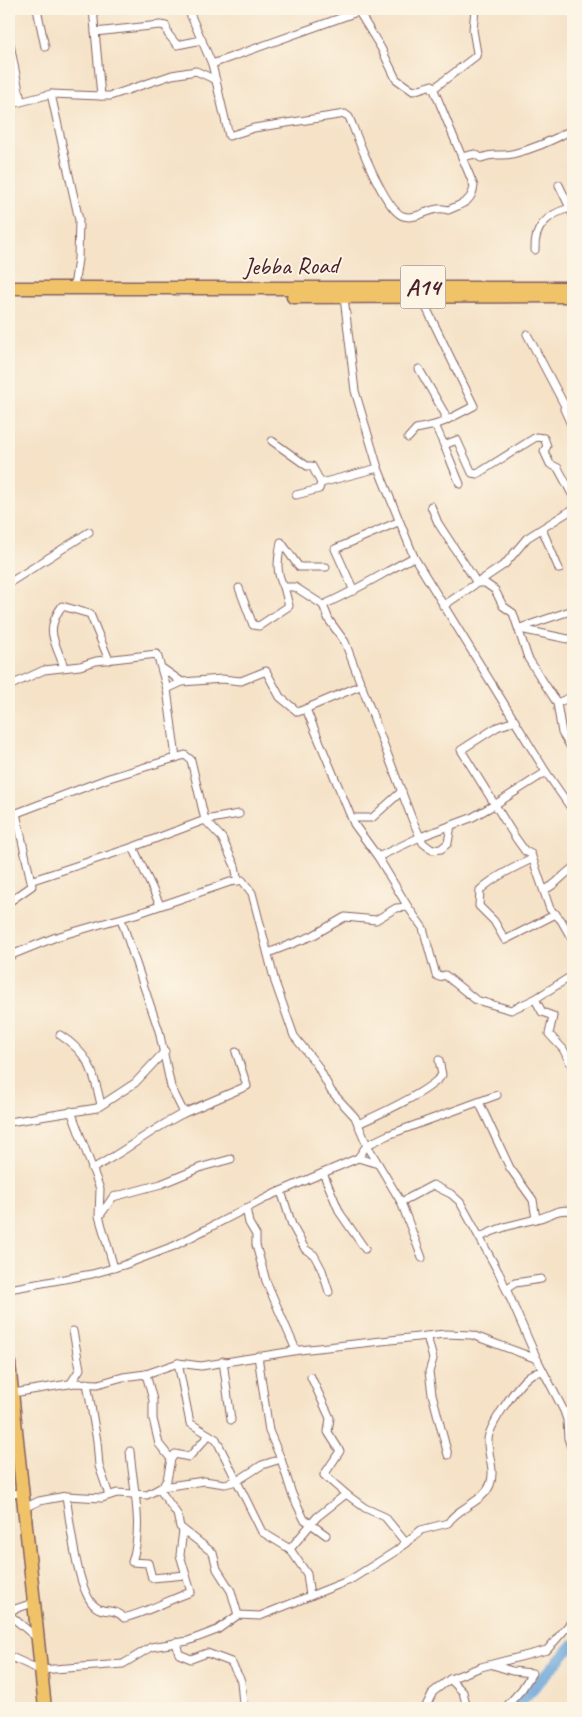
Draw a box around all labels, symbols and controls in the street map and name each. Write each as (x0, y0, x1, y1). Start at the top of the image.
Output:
street label: Jebba Road (242, 249, 342, 283)
road number: A14 (400, 266, 446, 308)

